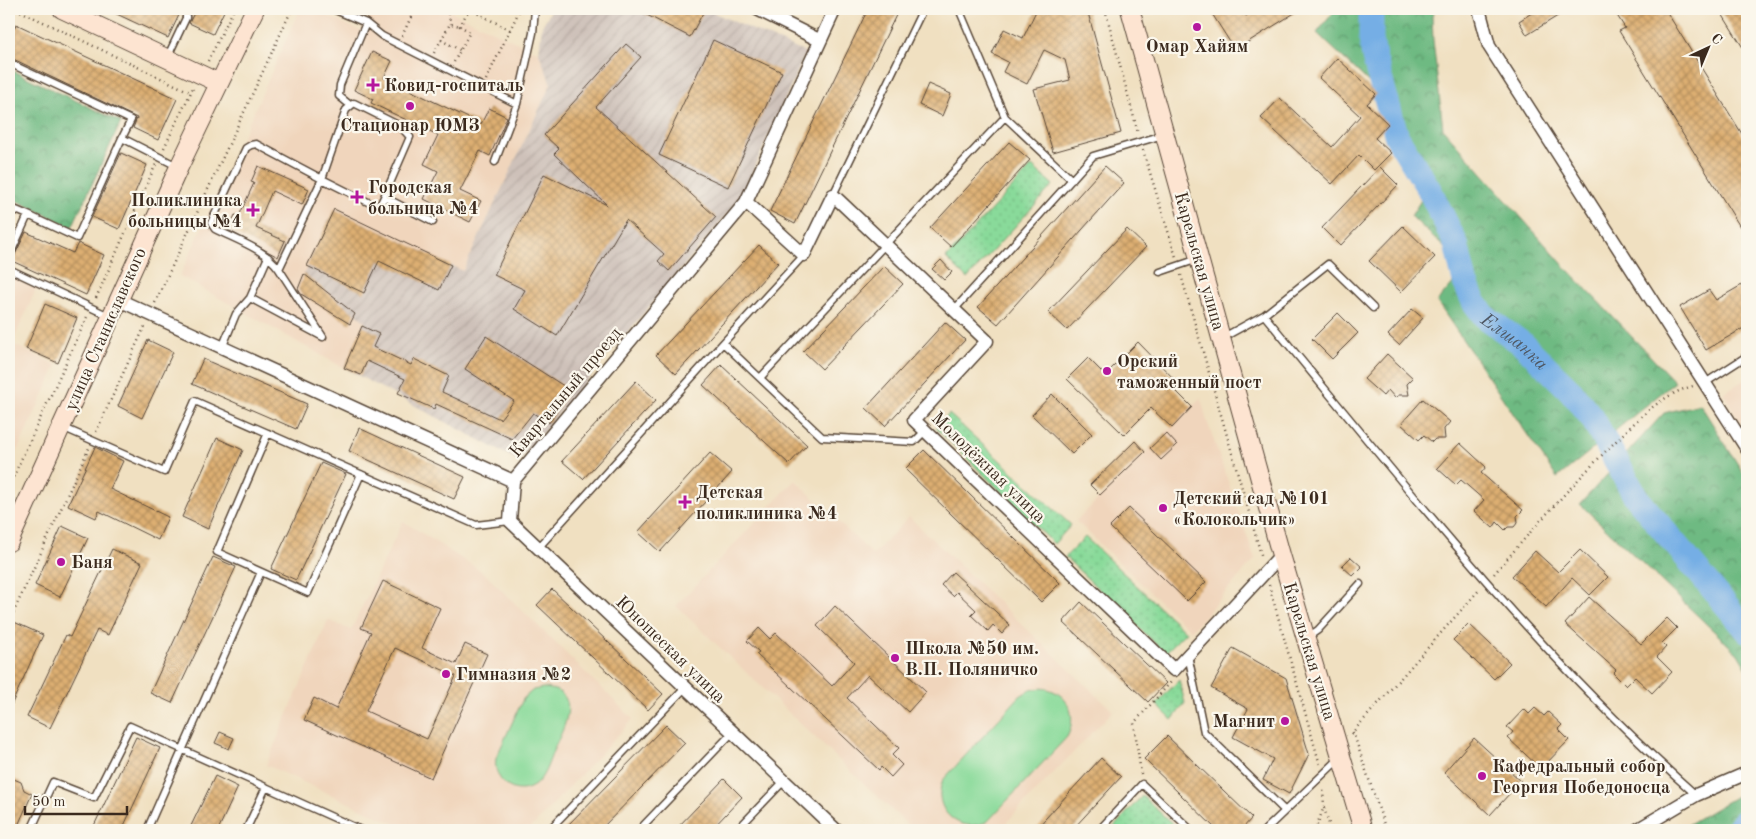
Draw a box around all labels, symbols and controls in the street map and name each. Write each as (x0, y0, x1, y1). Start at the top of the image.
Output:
marker: Омар Хайям (1191, 21, 1203, 33)
north arrow (1684, 22, 1734, 72)
text: С (1708, 31, 1725, 48)
place label: Омар Хайям (1146, 38, 1248, 56)
place label: Ковид-госпиталь (384, 77, 524, 95)
marker: Ковид-госпиталь (366, 78, 380, 92)
marker: Стационар ЮМЗ (404, 100, 416, 112)
place label: Стационар ЮМЗ (340, 117, 480, 135)
place label: Городская больница №4 (368, 179, 479, 218)
marker: Городская больница №4 (350, 190, 364, 204)
street label: Карельская улица (1171, 190, 1227, 333)
place label: Поликлиника больницы №4 (128, 192, 242, 231)
marker: Поликлиника больницы №4 (246, 203, 260, 217)
street label: улица Станиславского (62, 245, 150, 414)
water label: Елшанка (1476, 310, 1551, 375)
street label: Квартальный проезд (506, 324, 625, 461)
place label: Орский таможенный пост (1117, 353, 1262, 392)
marker: Орский таможенный пост (1101, 365, 1113, 377)
street label: Молодёжная улица (928, 409, 1049, 527)
place label: Детская поликлиника №4 (696, 484, 837, 523)
place label: Детский сад №101 «Колокольчик» (1173, 490, 1330, 529)
marker: Детская поликлиника №4 (678, 495, 692, 509)
marker: Детский сад №101 «Колокольчик» (1157, 502, 1169, 514)
place label: Баня (71, 554, 113, 572)
marker: Баня (55, 556, 67, 568)
street label: Карельская улица (1279, 580, 1339, 723)
street label: Юношеская улица (612, 593, 729, 707)
place label: Школа №50 им. В.П. Поляничко (905, 640, 1039, 679)
marker: Школа №50 им. В.П. Поляничко (889, 652, 901, 664)
place label: Гимназия №2 (456, 666, 571, 684)
marker: Гимназия №2 (440, 668, 452, 680)
place label: Магнит (1213, 713, 1275, 731)
marker: Магнит (1279, 715, 1291, 727)
place label: Кафедральный собор Георгия Победоносца (1492, 758, 1670, 797)
marker: Кафедральный собор Георгия Победоносца (1476, 770, 1488, 782)
scale bar (25, 784, 128, 816)
text: 50 m (32, 795, 66, 810)

